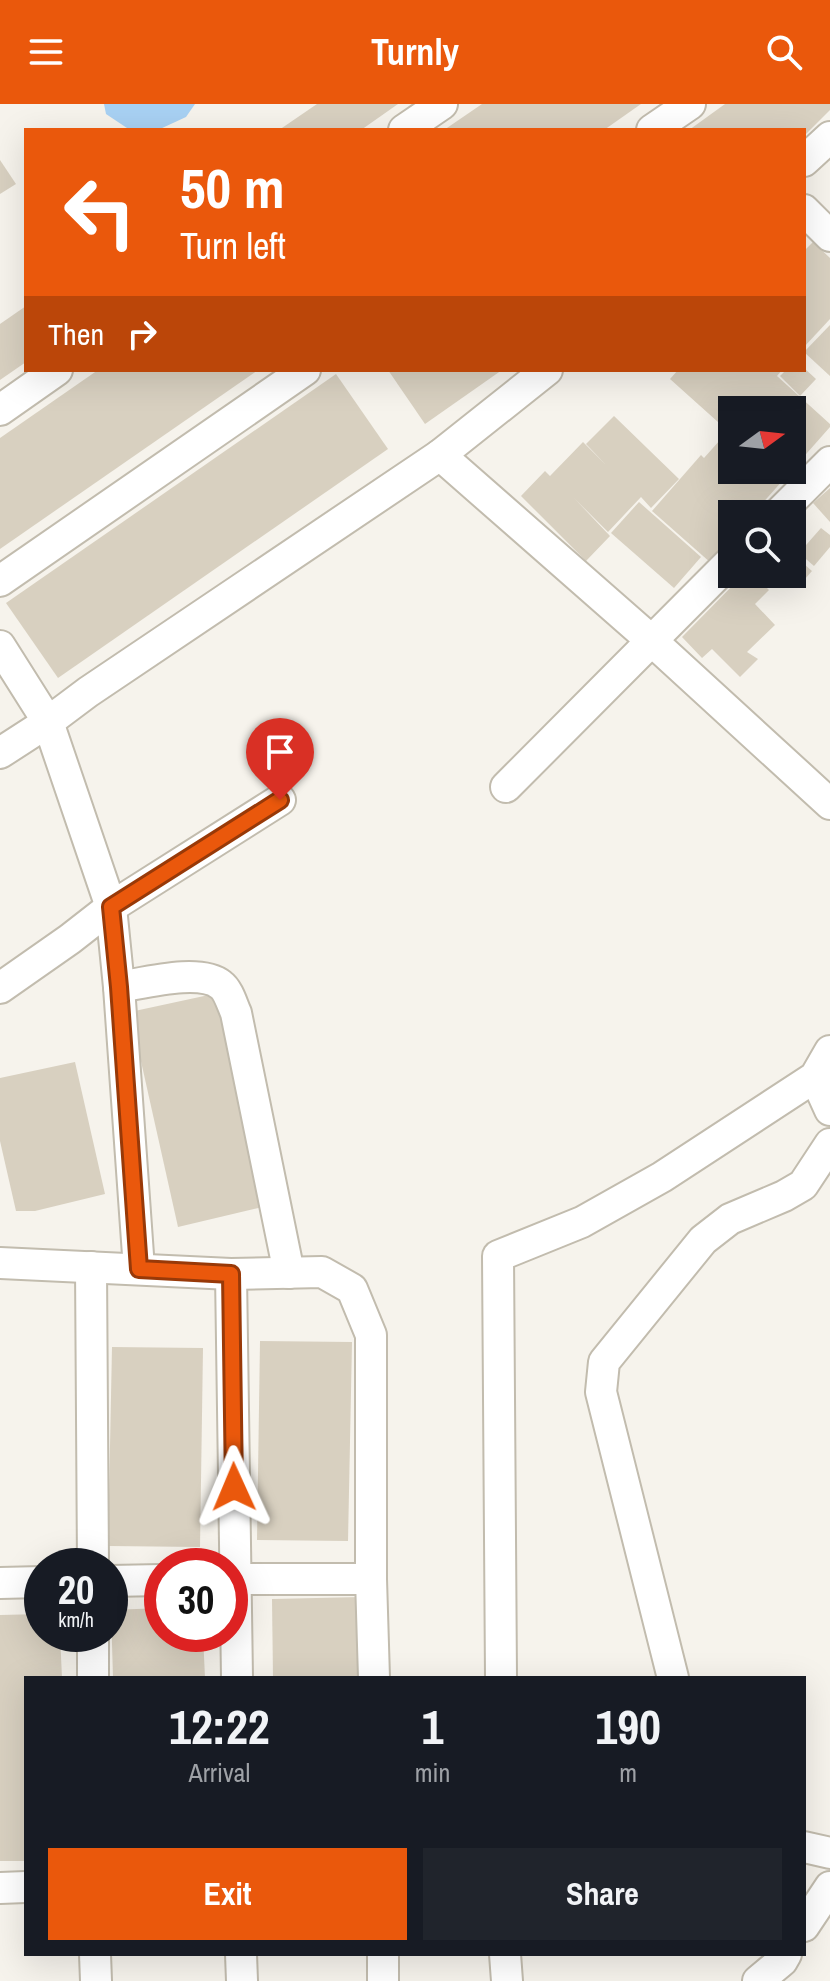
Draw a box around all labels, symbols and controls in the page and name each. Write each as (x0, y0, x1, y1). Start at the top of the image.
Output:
text: Turnly (371, 28, 459, 76)
icon: menu (24, 30, 68, 74)
icon: search (762, 30, 806, 74)
text: 50 m (180, 150, 285, 225)
icon: left (48, 160, 152, 264)
text: Turn left (180, 222, 286, 270)
icon: right (120, 312, 164, 356)
text: Then (48, 314, 104, 354)
north arrow (718, 396, 806, 484)
map controls (718, 396, 806, 588)
button: search (718, 500, 806, 588)
pin (246, 718, 314, 800)
icon: arrive (258, 730, 302, 774)
position arrow (192, 1445, 276, 1529)
speed limit sign: 30 (144, 1548, 248, 1652)
text: 20 (58, 1563, 94, 1616)
text: km/h (58, 1606, 94, 1633)
text: 12:22 (169, 1694, 270, 1759)
text: 1 (422, 1694, 443, 1759)
text: 190 (595, 1694, 661, 1759)
text: Arrival (189, 1755, 250, 1790)
text: min (415, 1755, 450, 1790)
text: m (619, 1755, 637, 1790)
button: Exit (48, 1848, 407, 1940)
button: Share (423, 1848, 782, 1940)

